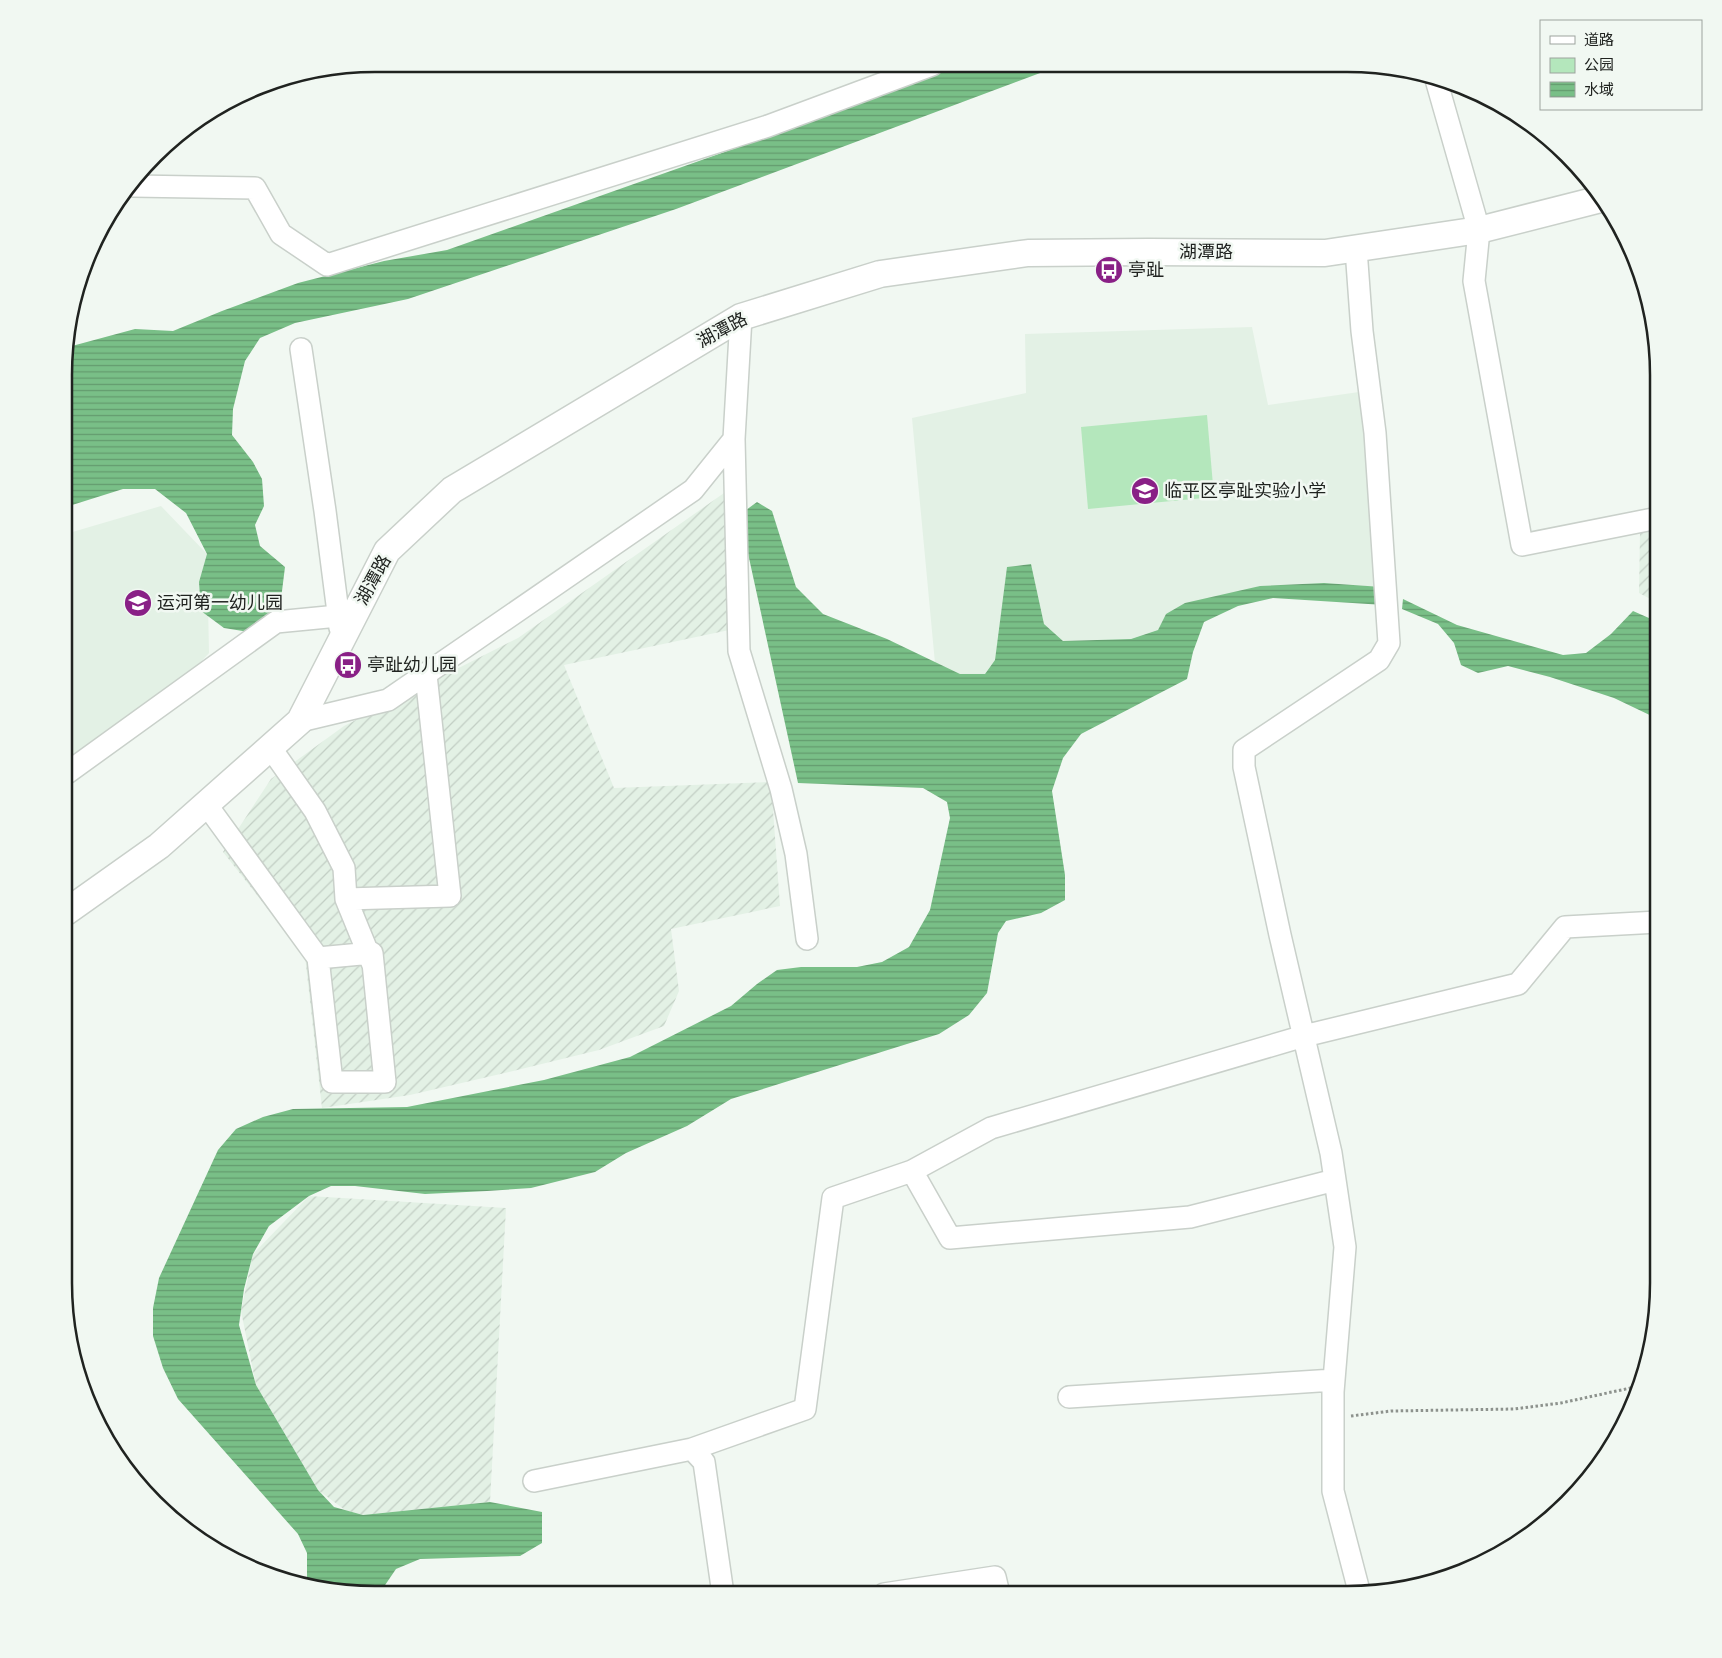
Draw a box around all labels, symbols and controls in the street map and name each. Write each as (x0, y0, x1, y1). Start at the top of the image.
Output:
legend (1540, 20, 1702, 110)
text: 道路 (1584, 31, 1614, 49)
text: 公园 (1584, 56, 1614, 74)
text: 水域 (1584, 81, 1614, 99)
street label: 湖潭路 (1179, 241, 1233, 263)
bus stop icon: 亭趾 (1094, 255, 1124, 285)
place label: 亭趾 (1128, 259, 1164, 281)
street label: 湖潭路 (693, 308, 751, 352)
school or university icon: 临平区亭趾实验小学 (1130, 476, 1160, 506)
place label: 临平区亭趾实验小学 (1164, 480, 1326, 502)
street label: 湖潭路 (350, 551, 396, 609)
school or university icon: 运河第一幼儿园 (123, 588, 153, 618)
place label: 运河第一幼儿园 (157, 592, 283, 614)
bus stop icon: 亭趾幼儿园 (333, 650, 363, 680)
place label: 亭趾幼儿园 (367, 654, 457, 676)

